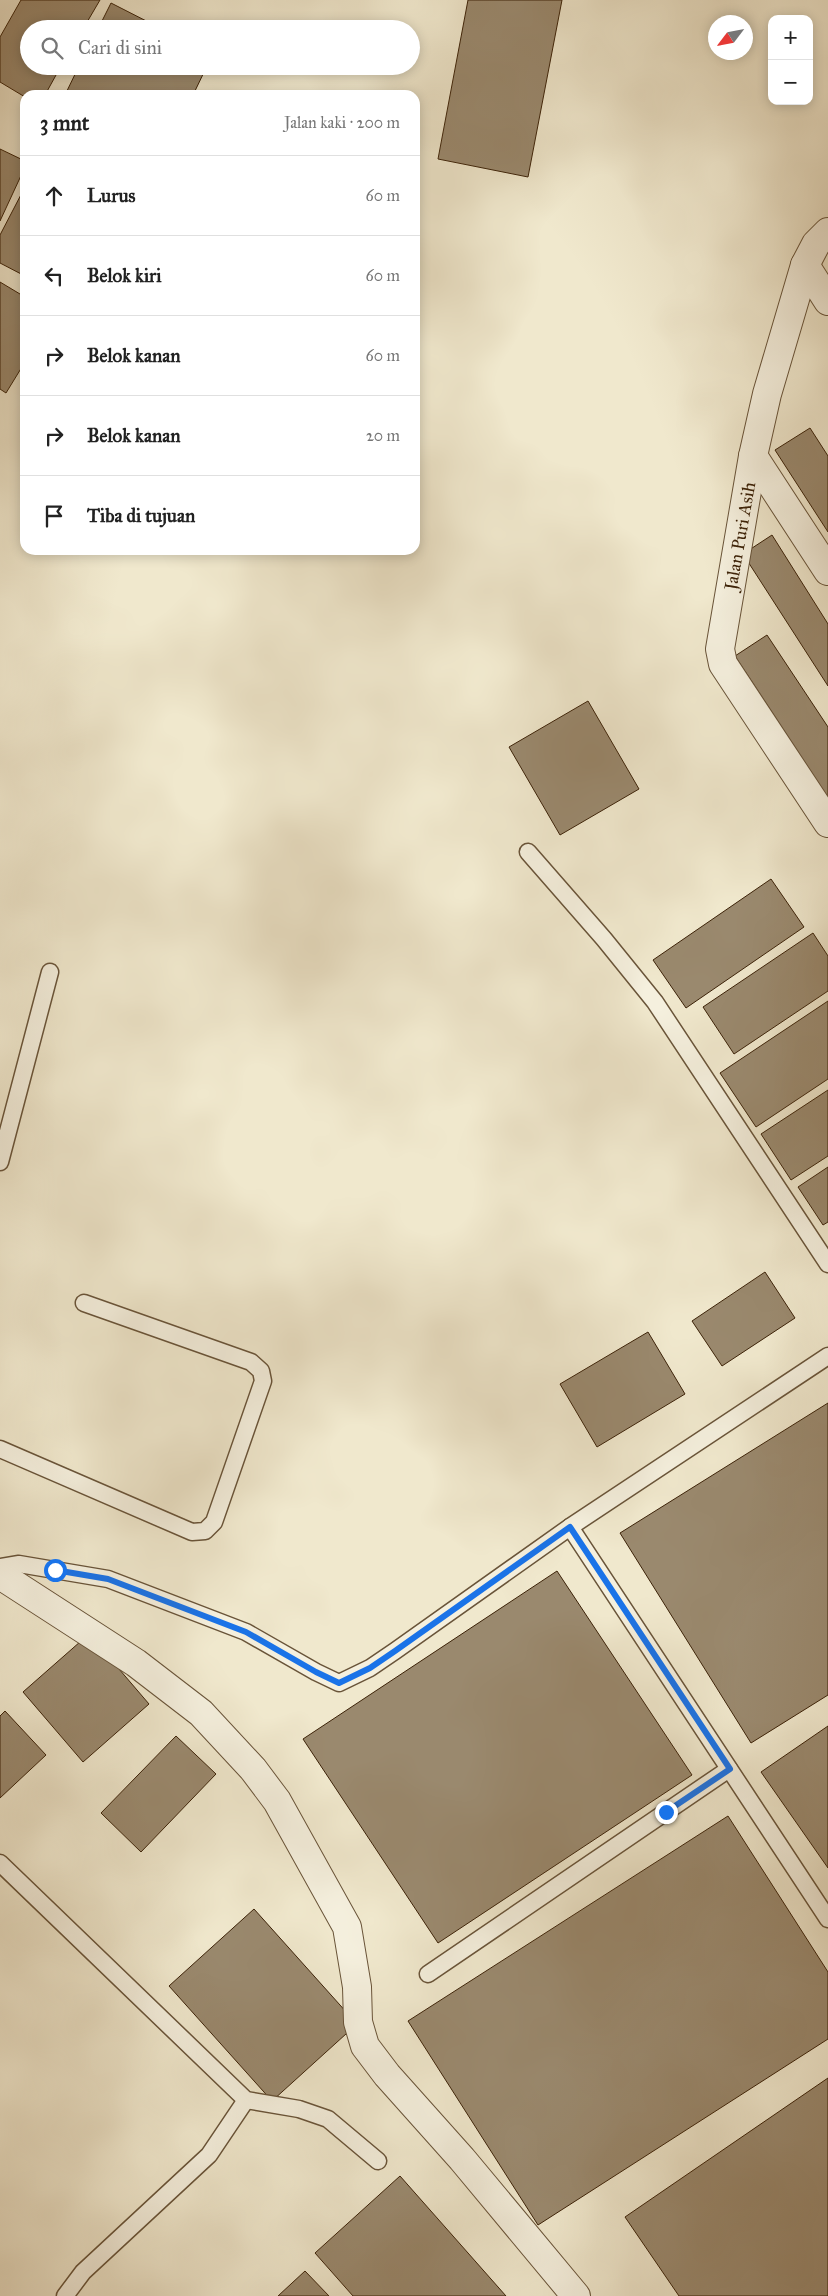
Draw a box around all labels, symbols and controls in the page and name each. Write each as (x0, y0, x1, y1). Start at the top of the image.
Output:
north arrow (708, 15, 753, 60)
map controls (768, 15, 813, 105)
button: + (768, 15, 813, 60)
search box (20, 20, 420, 75)
icon: search (38, 34, 66, 62)
text: Cari di sini (78, 36, 162, 59)
button: − (768, 60, 813, 105)
text: 3 mnt (40, 110, 89, 136)
text: Jalan kaki · 200 m (284, 113, 400, 132)
icon: ahead (40, 182, 68, 210)
text: Lurus (87, 184, 135, 207)
text: 60 m (366, 186, 400, 205)
icon: left (40, 262, 68, 290)
text: Belok kiri (87, 264, 161, 287)
text: 60 m (366, 266, 400, 285)
icon: right (40, 342, 68, 370)
text: Belok kanan (87, 344, 181, 367)
text: 60 m (366, 346, 400, 365)
icon: right (40, 422, 68, 450)
text: Belok kanan (87, 424, 181, 447)
text: 20 m (366, 426, 400, 445)
street label: Jalan Puri Asih (719, 480, 761, 594)
icon: arrive (40, 502, 68, 530)
text: Tiba di tujuan (87, 504, 195, 527)
route start (44, 1559, 67, 1582)
route end (655, 1801, 678, 1824)

